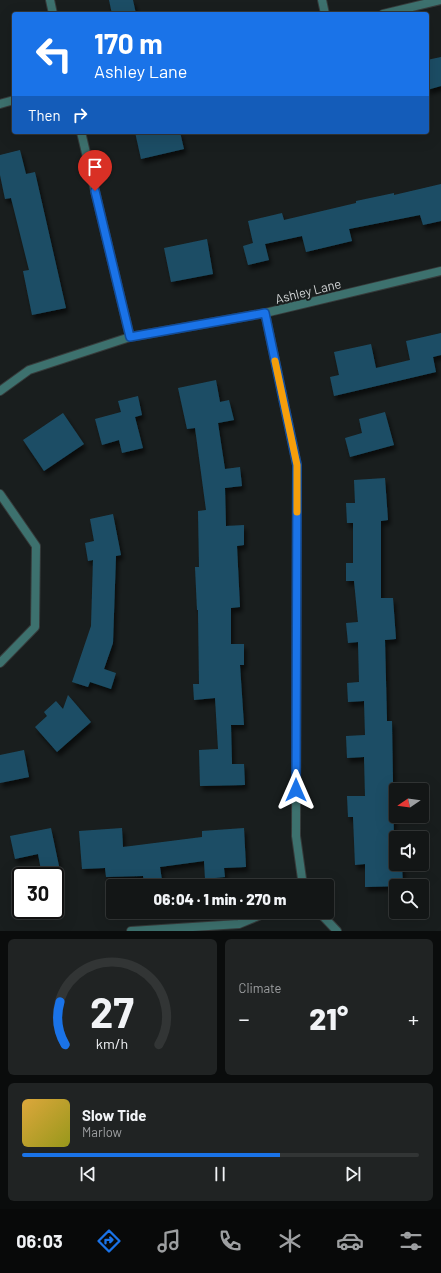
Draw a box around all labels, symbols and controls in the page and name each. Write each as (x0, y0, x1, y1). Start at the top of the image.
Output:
text: 170 m (94, 26, 163, 60)
icon: left (28, 28, 80, 80)
text: Ashley Lane (94, 60, 187, 82)
icon: right (69, 104, 91, 126)
text: Then (28, 106, 61, 124)
pin (78, 150, 112, 191)
icon: arrive (84, 156, 106, 178)
street label: Ashley Lane (273, 275, 343, 307)
position arrow (275, 769, 317, 811)
north arrow (389, 783, 429, 823)
map controls (389, 783, 429, 919)
button: sound (389, 831, 429, 871)
speed limit sign: 30 (12, 867, 64, 919)
button: search (389, 879, 429, 919)
text: 06:04 · 1 min · 270 m (154, 890, 286, 908)
text: Climate (239, 980, 282, 996)
text: 27 (90, 986, 135, 1036)
text: 21° (309, 1000, 348, 1036)
text: − (239, 1005, 250, 1031)
text: + (408, 1005, 419, 1031)
text: km/h (96, 1035, 128, 1052)
text: Slow Tide (82, 1106, 146, 1124)
text: Marlow (82, 1124, 122, 1140)
icon: previous (77, 1163, 99, 1185)
icon: pause (209, 1163, 231, 1185)
icon: next (342, 1163, 364, 1185)
icon: directions (95, 1227, 123, 1255)
icon: music (155, 1227, 183, 1255)
icon: phone (216, 1227, 244, 1255)
icon: climate (276, 1227, 304, 1255)
icon: car (336, 1227, 364, 1255)
icon: filters (397, 1227, 425, 1255)
text: 06:03 (16, 1230, 63, 1252)

